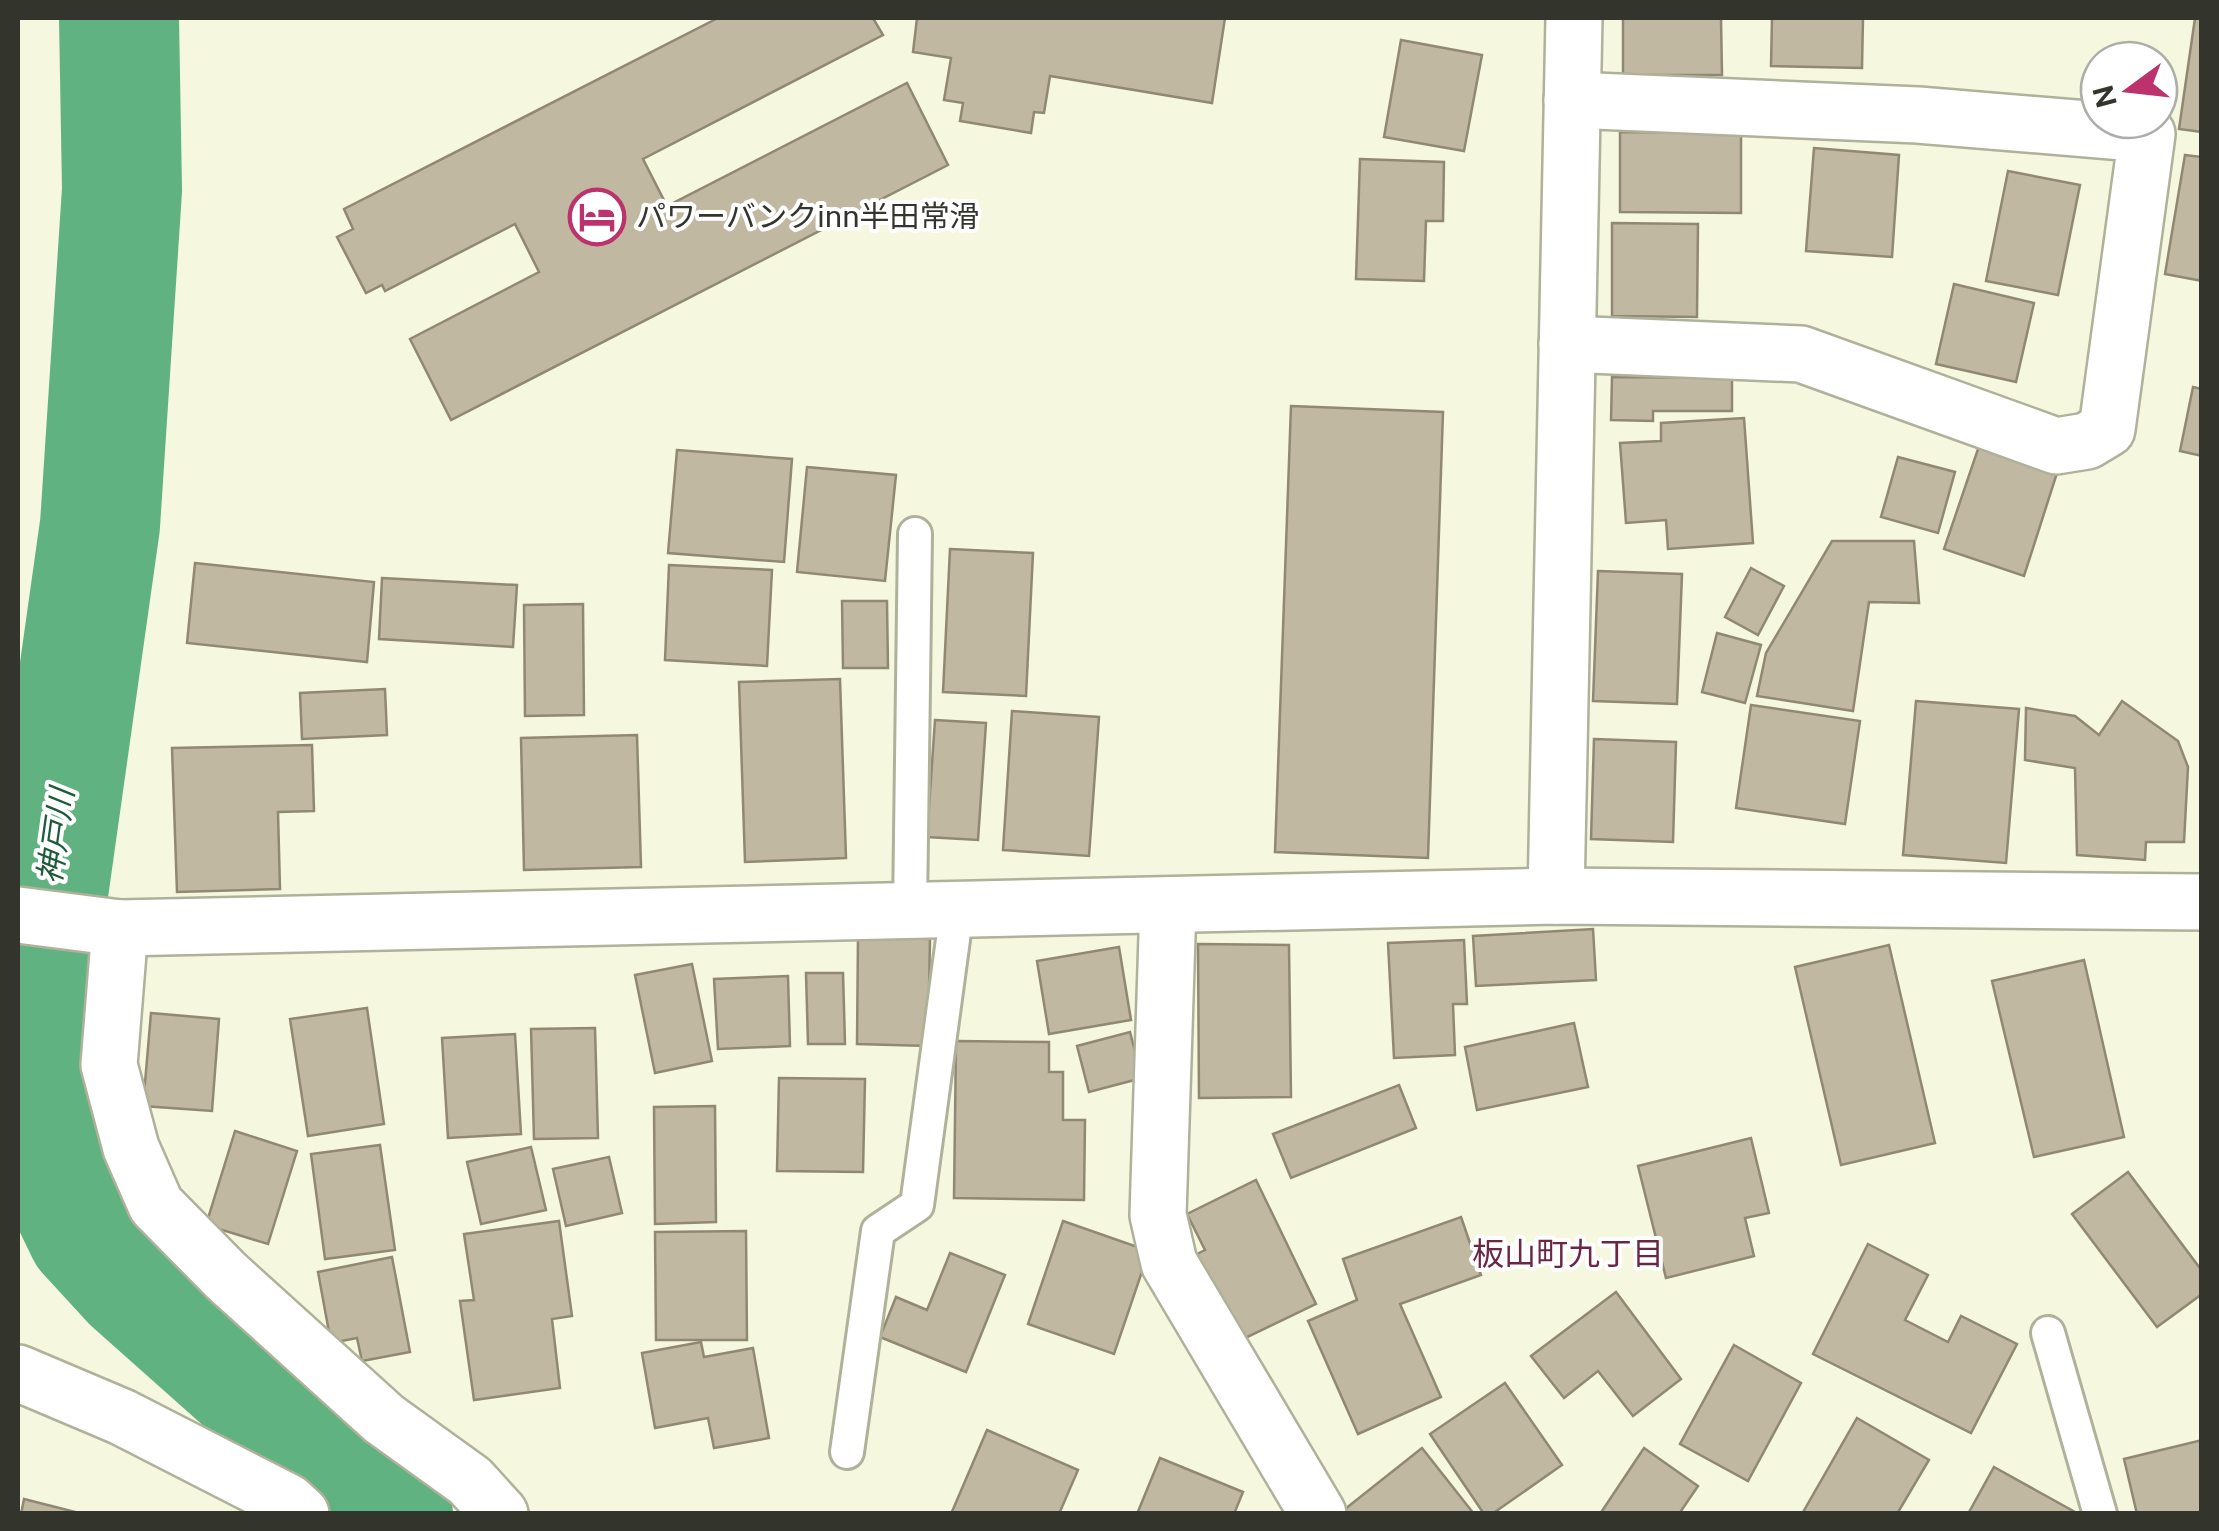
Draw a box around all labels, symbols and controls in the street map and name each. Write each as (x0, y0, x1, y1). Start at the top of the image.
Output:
north arrow (2079, 40, 2179, 140)
text: N (2086, 82, 2123, 111)
hotel icon: パワーバンクinn半田常滑 (567, 187, 627, 247)
place label: パワーバンクinn半田常滑 (636, 198, 979, 234)
water label: 神戸川 (31, 783, 81, 886)
district label: 板山町九丁目 (1472, 1235, 1664, 1272)

